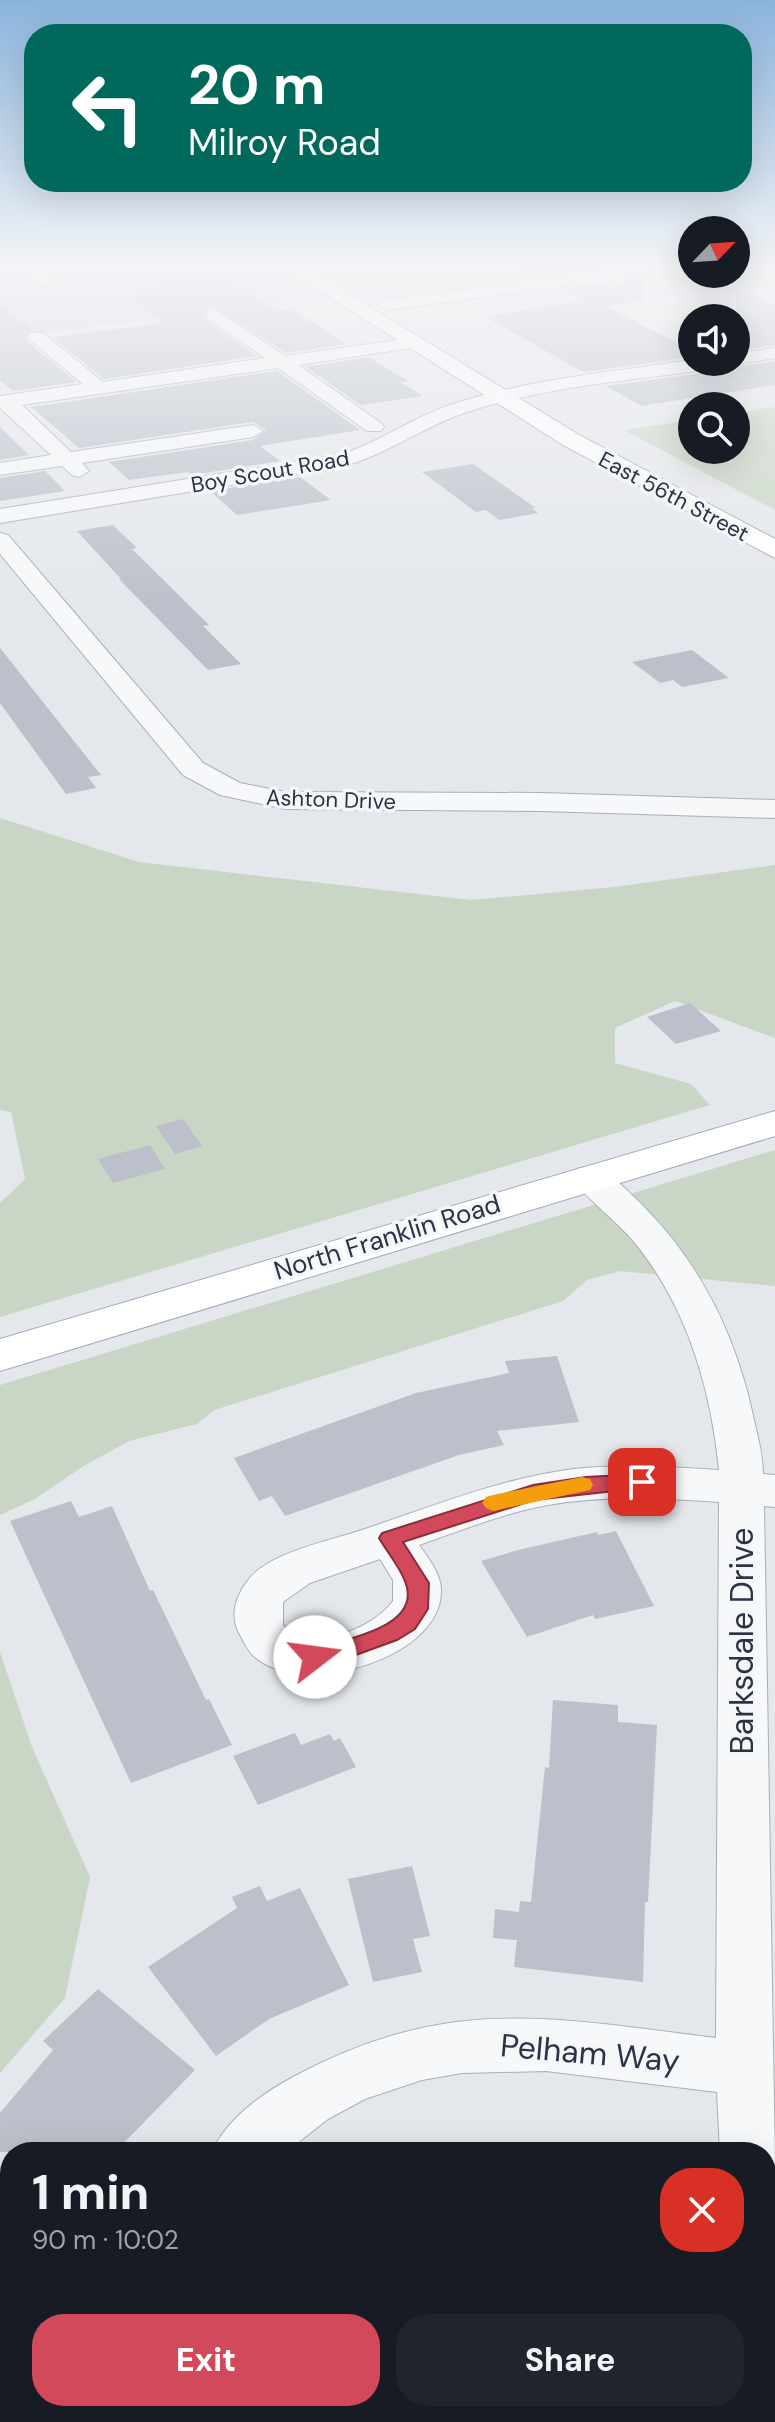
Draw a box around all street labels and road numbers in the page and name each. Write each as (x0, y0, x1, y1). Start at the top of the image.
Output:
street label: Boy Scout Road (189, 443, 351, 500)
street label: East 56th Street (594, 445, 754, 548)
street label: Ashton Drive (265, 783, 397, 816)
street label: North Franklin Road (270, 1186, 504, 1288)
street label: Barksdale Drive (721, 1528, 763, 1754)
street label: Pelham Way (499, 2024, 682, 2082)

